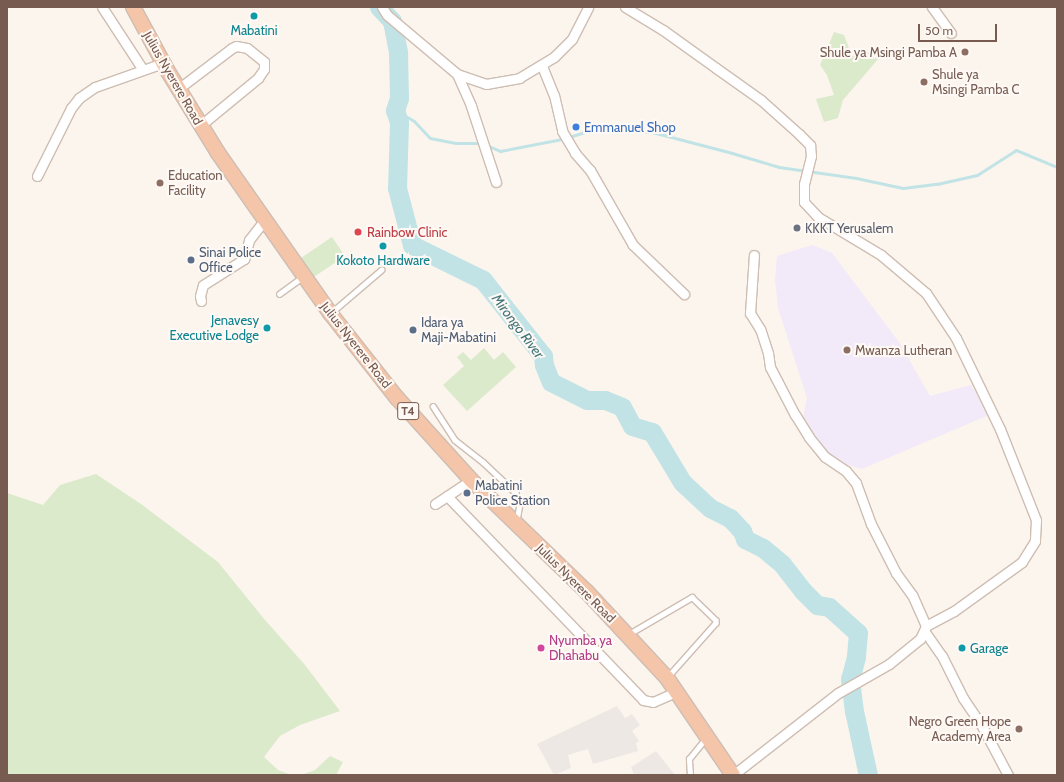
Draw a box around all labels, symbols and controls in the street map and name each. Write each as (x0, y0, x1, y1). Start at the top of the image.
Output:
marker: Mabatini (249, 11, 259, 21)
scale bar (920, 16, 999, 42)
place label: Mabatini (230, 22, 278, 38)
text: 50 m (925, 23, 953, 38)
street label: Julius Nyerere Road (140, 28, 206, 128)
place label: Shule ya Msingi Pamba A (820, 44, 957, 60)
marker: Shule ya Msingi Pamba A (960, 47, 970, 57)
place label: Shule ya Msingi Pamba C (932, 67, 1020, 98)
marker: Shule ya Msingi Pamba C (919, 77, 929, 87)
place label: Emmanuel Shop (584, 119, 676, 135)
marker: Emmanuel Shop (571, 122, 581, 132)
place label: Education Facility (168, 168, 223, 199)
marker: Education Facility (155, 178, 165, 188)
place label: KKKT Yerusalem (805, 220, 893, 236)
marker: KKKT Yerusalem (792, 223, 802, 233)
place label: Rainbow Clinic (367, 224, 447, 240)
marker: Rainbow Clinic (352, 226, 364, 238)
marker: Kokoto Hardware (378, 241, 388, 251)
place label: Sinai Police Office (199, 245, 261, 276)
place label: Kokoto Hardware (336, 252, 430, 268)
marker: Sinai Police Office (186, 255, 196, 265)
water label: Mirongo River (488, 291, 548, 361)
street label: Julius Nyerere Road (317, 299, 395, 391)
place label: Jenavesy Executive Lodge (170, 313, 259, 344)
place label: Idara ya Maji-Mabatini (421, 315, 496, 346)
marker: Jenavesy Executive Lodge (262, 323, 272, 333)
marker: Idara ya Maji-Mabatini (408, 325, 418, 335)
place label: Mwanza Lutheran (855, 342, 952, 358)
marker: Mwanza Lutheran (842, 345, 852, 355)
road number: T4 (397, 401, 419, 421)
place label: Mabatini Police Station (475, 478, 550, 509)
marker: Mabatini Police Station (462, 488, 472, 498)
street label: Julius Nyerere Road (533, 540, 619, 626)
place label: Nyumba ya Dhahabu (549, 633, 612, 664)
place label: Garage (970, 640, 1008, 656)
marker: Nyumba ya Dhahabu (536, 643, 546, 653)
marker: Garage (957, 643, 967, 653)
place label: Negro Green Hope Academy Area (909, 714, 1011, 745)
marker: Negro Green Hope Academy Area (1014, 724, 1024, 734)

